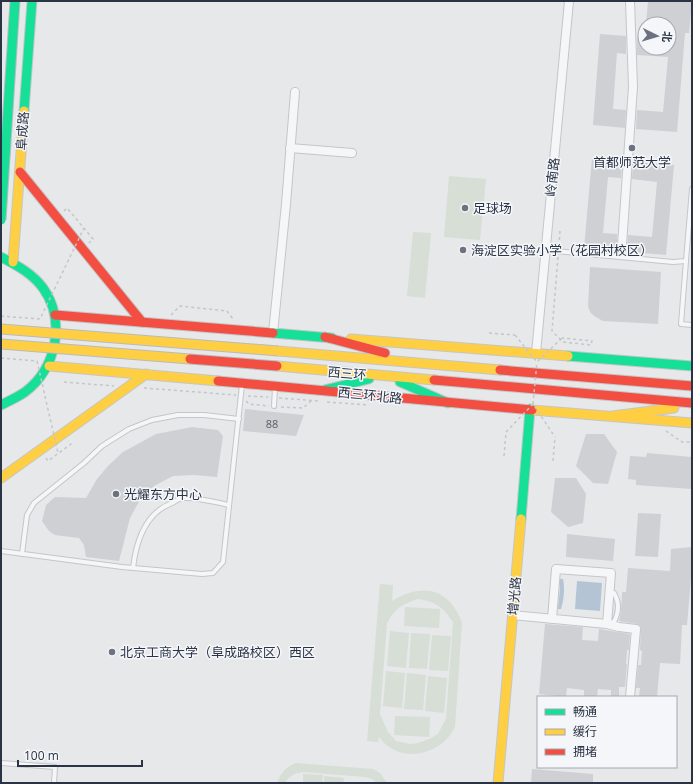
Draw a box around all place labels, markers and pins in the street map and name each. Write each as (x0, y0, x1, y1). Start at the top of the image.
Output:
marker: 首都师范大学 (627, 143, 637, 153)
place label: 首都师范大学 (593, 153, 671, 171)
place label: 足球场 (473, 199, 512, 217)
marker: 足球场 (460, 203, 470, 213)
place label: 海淀区实验小学（花园村校区） (471, 241, 653, 259)
marker: 海淀区实验小学（花园村校区） (458, 245, 468, 255)
place label: 光耀东方中心 (124, 485, 202, 503)
marker: 光耀东方中心 (111, 489, 121, 499)
place label: 北京工商大学（阜成路校区）西区 (120, 643, 315, 661)
marker: 北京工商大学（阜成路校区）西区 (107, 647, 117, 657)

